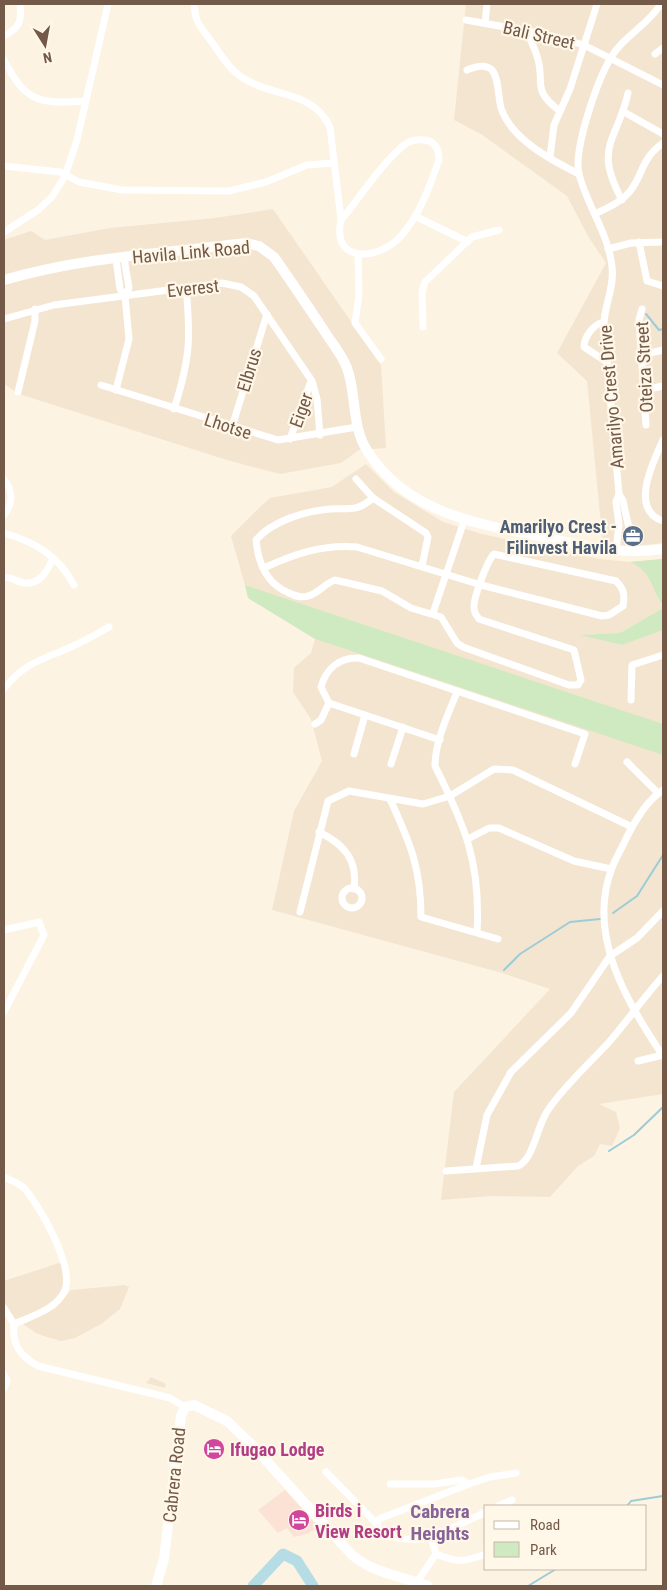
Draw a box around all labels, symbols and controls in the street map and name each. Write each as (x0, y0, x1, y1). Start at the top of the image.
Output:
street label: Bali Street (501, 17, 577, 53)
north arrow (20, 20, 70, 70)
text: N (42, 49, 53, 66)
street label: Havila Link Road (131, 236, 251, 268)
street label: Everest (166, 275, 220, 301)
street label: Oteiza Street (631, 321, 657, 413)
street label: Amarilyo Crest Drive (594, 324, 628, 470)
street label: Elbrus (232, 346, 266, 394)
street label: Eiger (285, 389, 317, 430)
street label: Lhotse (202, 409, 254, 443)
place label: Amarilyo Crest - Filinvest Havila (500, 516, 617, 558)
office icon: Amarilyo Crest - Filinvest Havila (621, 524, 645, 548)
street label: Cabrera Road (159, 1426, 189, 1524)
hotel icon: Ifugao Lodge (202, 1437, 226, 1461)
place label: Ifugao Lodge (230, 1439, 325, 1460)
place label: Birds i View Resort (315, 1500, 402, 1542)
district label: Cabrera Heights (410, 1500, 470, 1545)
legend (484, 1505, 647, 1570)
hotel icon: Birds i View Resort (287, 1508, 311, 1532)
text: Road (530, 1516, 560, 1534)
text: Park (530, 1541, 557, 1559)

